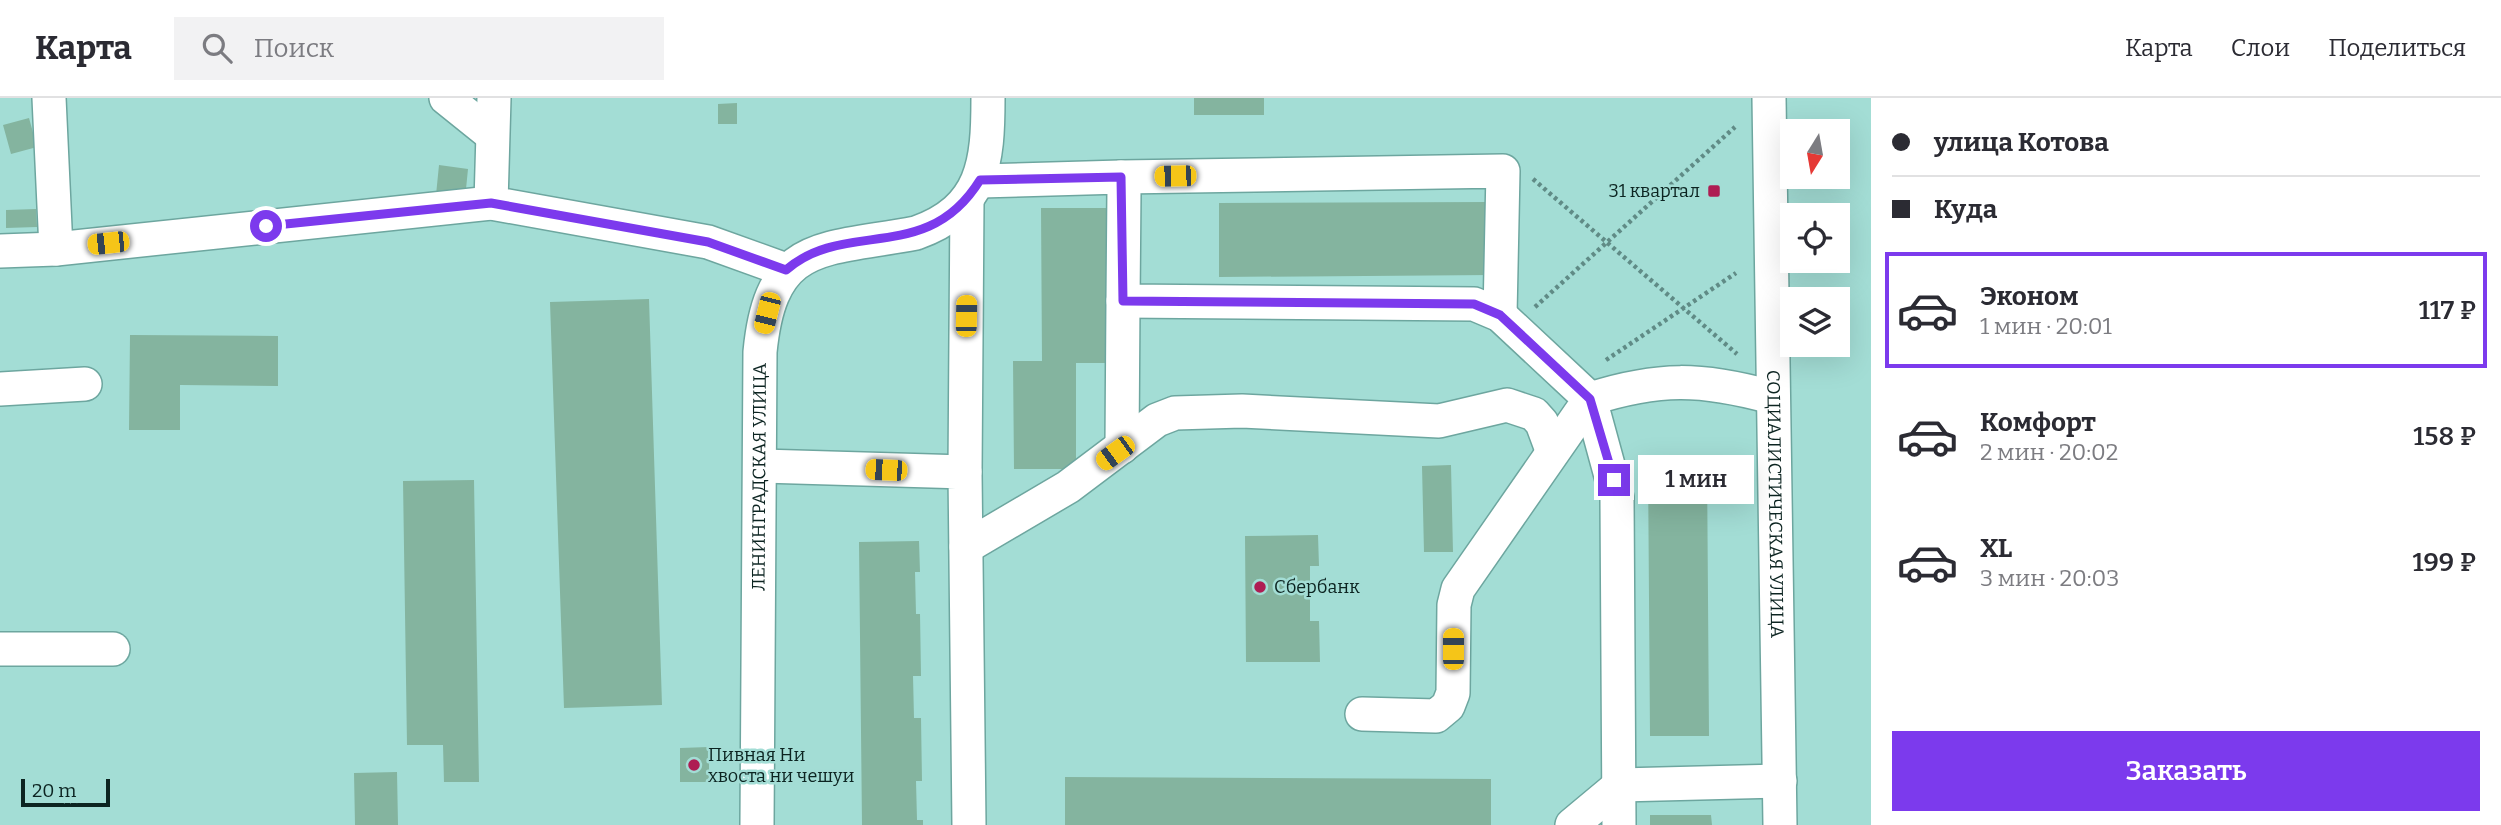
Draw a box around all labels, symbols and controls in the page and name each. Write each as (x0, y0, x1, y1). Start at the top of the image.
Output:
search box (174, 17, 664, 80)
text: Карта (35, 28, 132, 68)
icon: search (198, 29, 236, 67)
text: Поиск (254, 33, 334, 64)
text: Карта (2125, 34, 2193, 62)
text: Слои (2231, 34, 2290, 62)
text: Поделиться (2328, 34, 2466, 62)
north arrow (1780, 119, 1850, 189)
map controls (1780, 119, 1850, 357)
text: улица Котова (1934, 127, 2109, 158)
car (1154, 165, 1197, 187)
place label: 31 квартал (1609, 180, 1700, 202)
marker: 31 квартал (1706, 183, 1722, 199)
text: Куда (1934, 194, 1997, 225)
button: locate (1780, 203, 1850, 273)
route start (250, 210, 282, 242)
car (87, 230, 130, 256)
icon: car (1896, 279, 1959, 342)
text: Эконом (1980, 281, 2079, 312)
button: layers (1780, 287, 1850, 357)
car (752, 290, 783, 336)
car (956, 295, 977, 337)
text: 117 ₽ (2419, 295, 2476, 326)
text: 1 мин · 20:01 (1980, 312, 2112, 340)
street label: ЛЕНИНГРАДСКАЯ УЛИЦА (747, 363, 771, 591)
street label: СОЦИАЛИСТИЧЕСКАЯ УЛИЦА (1762, 370, 1788, 638)
icon: car (1896, 405, 1959, 468)
text: Комфорт (1980, 407, 2096, 438)
text: 158 ₽ (2413, 421, 2476, 452)
car (1092, 432, 1139, 474)
text: 2 мин · 20:02 (1980, 438, 2118, 466)
callout: 1 мин (1638, 456, 1754, 504)
car (865, 459, 908, 481)
route end (1598, 464, 1630, 496)
text: 1 мин (1665, 465, 1727, 493)
icon: car (1896, 531, 1959, 594)
text: XL (1980, 533, 2012, 564)
text: 199 ₽ (2412, 547, 2476, 578)
text: 3 мин · 20:03 (1980, 564, 2119, 592)
place label: Сбербанк (1274, 576, 1360, 598)
marker: Сбербанк (1252, 579, 1268, 595)
car (1443, 628, 1464, 670)
button: Заказать (1892, 731, 2480, 811)
place label: Пивная Ни хвоста ни чешуи (708, 744, 854, 787)
marker: Пивная Ни хвоста ни чешуи (686, 757, 702, 773)
scale bar (21, 776, 110, 808)
text: 20 m (32, 779, 76, 802)

